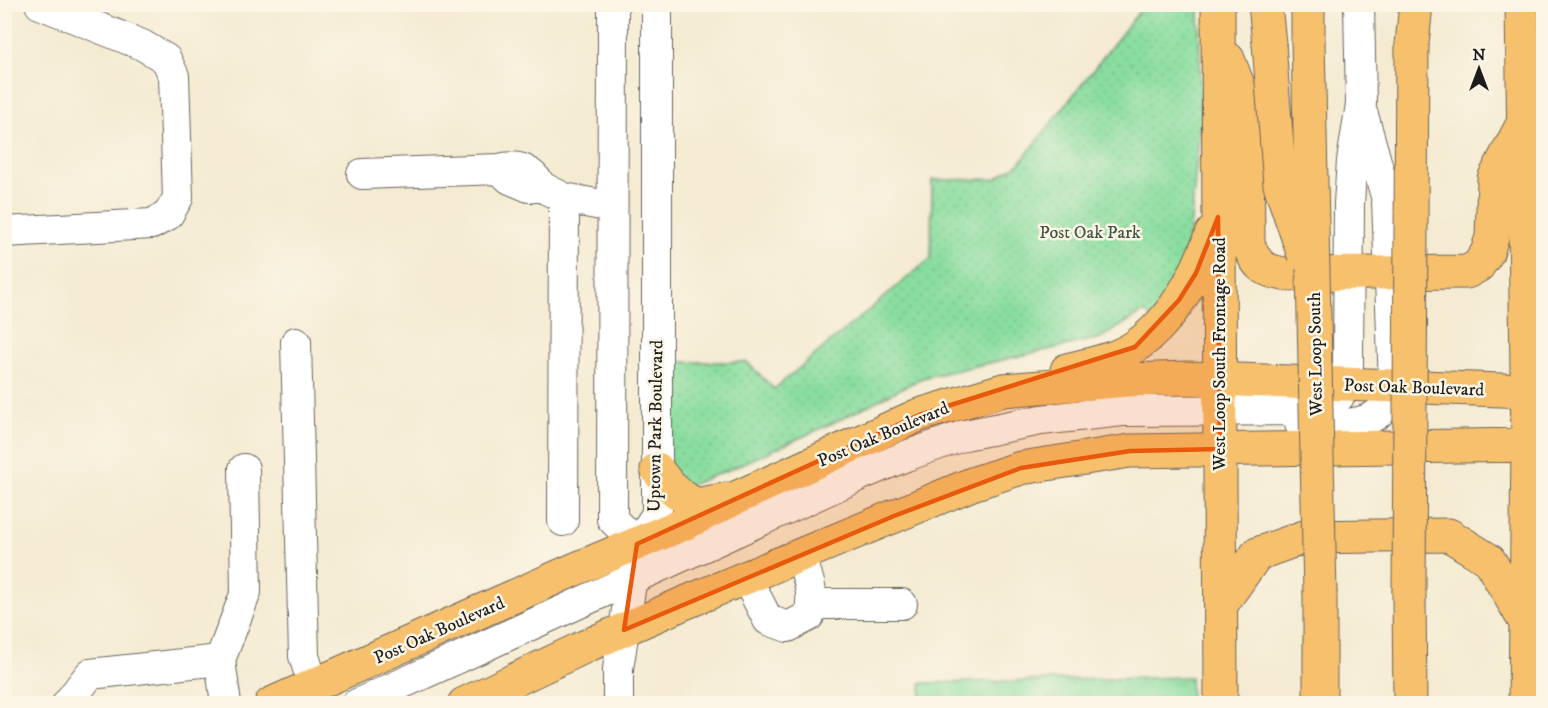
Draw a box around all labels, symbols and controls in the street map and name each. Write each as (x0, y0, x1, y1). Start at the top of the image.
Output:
north arrow (1449, 39, 1509, 99)
text: N (1472, 45, 1486, 65)
park label: Post Oak Park (1039, 222, 1141, 244)
street label: West Loop South Frontage Road (1209, 237, 1231, 472)
street label: West Loop South (1304, 291, 1328, 417)
street label: Uptown Park Boulevard (643, 340, 669, 512)
street label: Post Oak Boulevard (1343, 375, 1485, 401)
street label: Post Oak Boulevard (814, 397, 952, 472)
street label: Post Oak Boulevard (371, 592, 508, 670)

